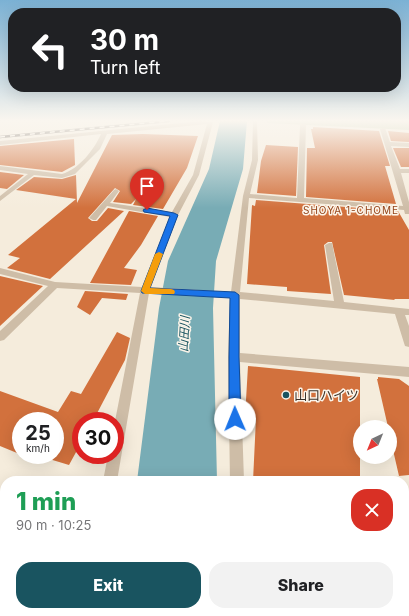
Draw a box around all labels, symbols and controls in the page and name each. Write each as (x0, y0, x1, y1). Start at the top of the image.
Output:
text: 30 m (90, 23, 159, 57)
icon: left (24, 24, 76, 76)
text: Turn left (90, 57, 160, 78)
pin (130, 169, 164, 210)
icon: arrive (136, 175, 158, 197)
district label: SHOYA 1-CHOME (303, 204, 399, 216)
water label: 山田川 (176, 314, 193, 352)
place label: 山口ハイツ (294, 387, 359, 403)
marker: 山口ハイツ (281, 390, 291, 400)
position arrow (214, 398, 256, 440)
speed limit sign: 30 (72, 412, 124, 464)
north arrow (353, 420, 397, 464)
map controls (353, 420, 397, 464)
text: 25 (25, 421, 51, 445)
text: km/h (26, 442, 50, 454)
text: 1 min (16, 487, 76, 516)
button: close (351, 489, 393, 531)
text: 90 m · 10:25 (16, 517, 91, 533)
button: Exit (16, 562, 201, 608)
button: Share (209, 562, 393, 608)

